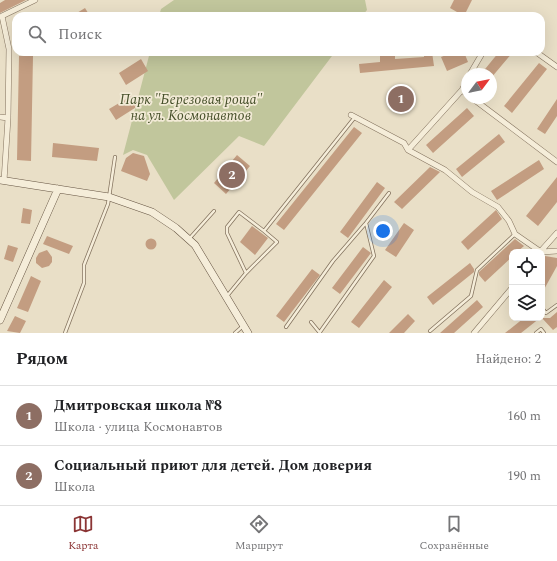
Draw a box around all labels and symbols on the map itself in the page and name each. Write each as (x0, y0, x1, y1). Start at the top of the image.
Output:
north arrow (461, 68, 497, 104)
pin: 1 (388, 84, 414, 114)
park label: Парк "Березовая роща" на ул. Космонавтов (120, 89, 263, 126)
pin: 2 (219, 160, 245, 190)
your location (373, 221, 393, 241)

